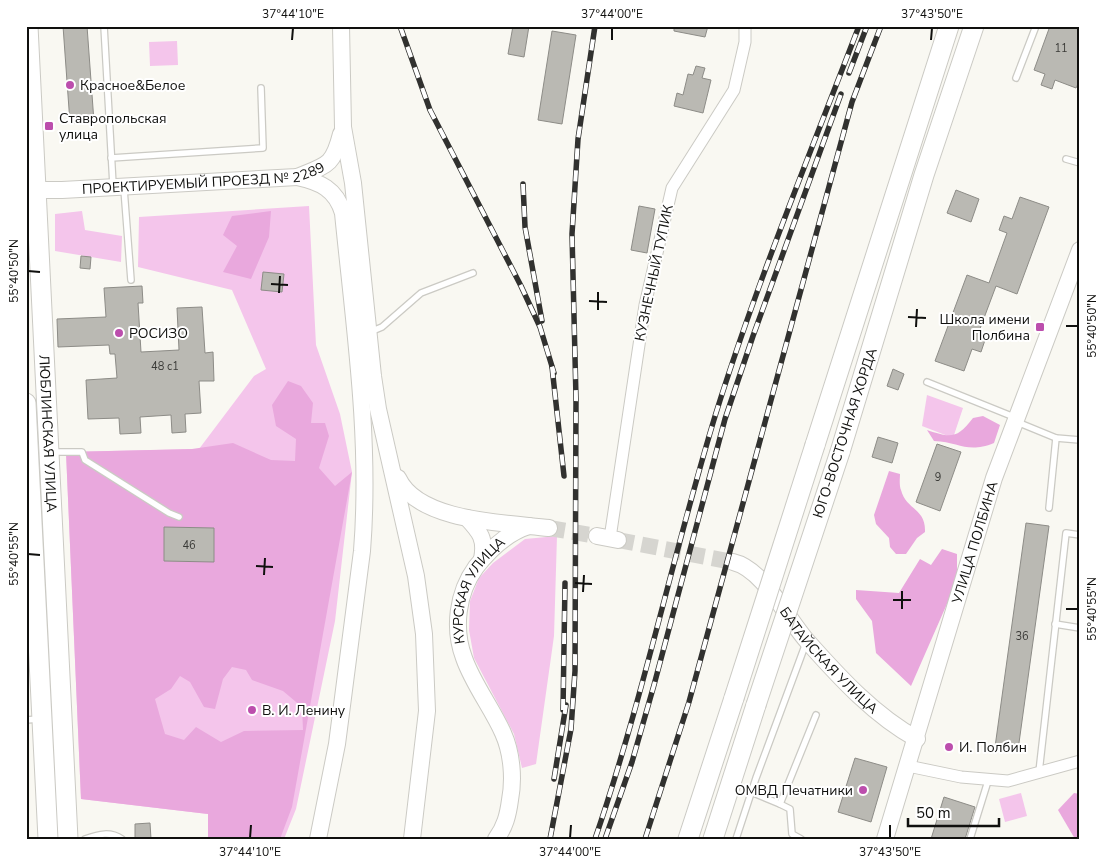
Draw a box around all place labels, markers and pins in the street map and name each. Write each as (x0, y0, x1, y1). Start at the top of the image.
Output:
place label: Красное&Белое (80, 76, 185, 95)
marker: Красное&Белое (64, 79, 76, 91)
place label: Ставропольская улица (59, 109, 167, 144)
marker: Ставропольская улица (43, 120, 55, 132)
place label: Школа имени Полбина (940, 310, 1030, 345)
marker: Школа имени Полбина (1034, 321, 1046, 333)
place label: РОСИЗО (129, 324, 188, 343)
marker: РОСИЗО (113, 327, 125, 339)
place label: В. И. Ленину (262, 701, 346, 720)
marker: В. И. Ленину (246, 704, 258, 716)
place label: И. Полбин (959, 738, 1027, 757)
marker: И. Полбин (943, 741, 955, 753)
place label: ОМВД Печатники (735, 781, 853, 800)
marker: ОМВД Печатники (857, 784, 869, 796)

